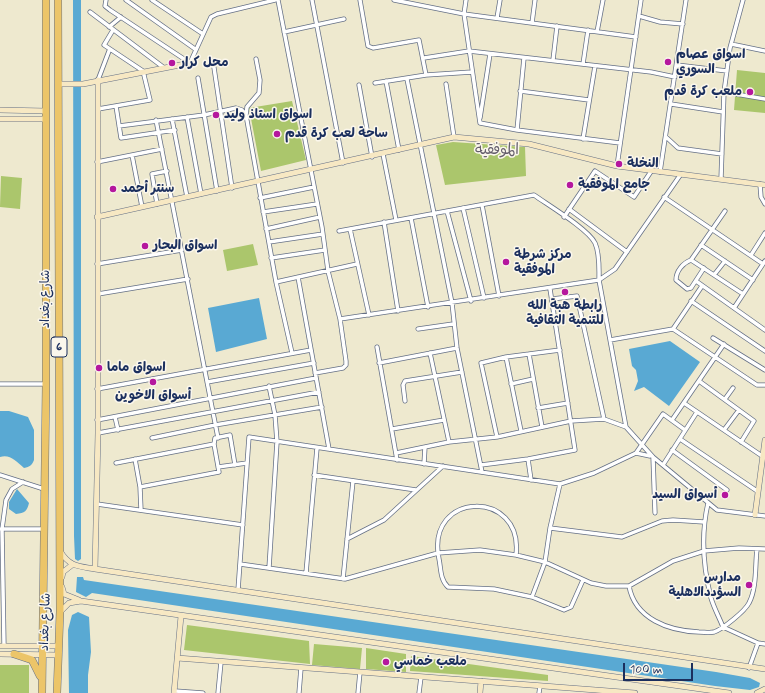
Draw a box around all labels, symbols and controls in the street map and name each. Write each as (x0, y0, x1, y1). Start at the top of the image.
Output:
place label: اسواق عصام السوري (676, 47, 745, 78)
place label: محل كرار (180, 55, 228, 71)
marker: اسواق عصام السوري (663, 57, 673, 67)
marker: محل كرار (167, 58, 177, 68)
place label: ملعب كرة قدم (664, 84, 742, 100)
marker: ملعب كرة قدم (745, 87, 755, 97)
place label: اسواق استاذ وليد (224, 107, 312, 123)
marker: اسواق استاذ وليد (211, 110, 221, 120)
place label: ساحة لعب كرة قدم (285, 126, 388, 142)
marker: ساحة لعب كرة قدم (272, 129, 282, 139)
district label: الموفقية (475, 142, 519, 160)
place label: النخلة (627, 156, 659, 172)
marker: النخلة (614, 159, 624, 169)
place label: جامع الموفقية (578, 177, 650, 193)
marker: جامع الموفقية (565, 180, 575, 190)
place label: سنتر أحمد (121, 181, 174, 197)
marker: سنتر أحمد (108, 184, 118, 194)
place label: اسواق البحار (153, 238, 217, 254)
marker: اسواق البحار (140, 241, 150, 251)
place label: مركز شرطة الموفقية (514, 247, 571, 278)
marker: مركز شرطة الموفقية (501, 257, 511, 267)
street label: شارع بغداد (38, 270, 54, 328)
marker: رابطة هبة الله للتنمية الثقافية (560, 287, 570, 297)
place label: رابطة هبة الله للتنمية الثقافية (526, 298, 604, 329)
road number: 6 (51, 337, 67, 357)
place label: اسواق ماما (107, 360, 166, 376)
marker: اسواق ماما (94, 363, 104, 373)
marker: أسواق الاخوين (148, 377, 158, 387)
place label: أسواق الاخوين (115, 388, 191, 404)
place label: أسواق السيد (652, 487, 717, 503)
marker: أسواق السيد (720, 490, 730, 500)
place label: مدارس السؤددالاهلية (669, 570, 741, 601)
marker: مدارس السؤددالاهلية (744, 580, 754, 590)
street label: شارع بغداد (37, 593, 55, 651)
place label: ملعب خماسي (394, 654, 467, 670)
scale bar (625, 655, 695, 681)
marker: ملعب خماسي (381, 657, 391, 667)
text: 100 m (630, 662, 662, 678)

